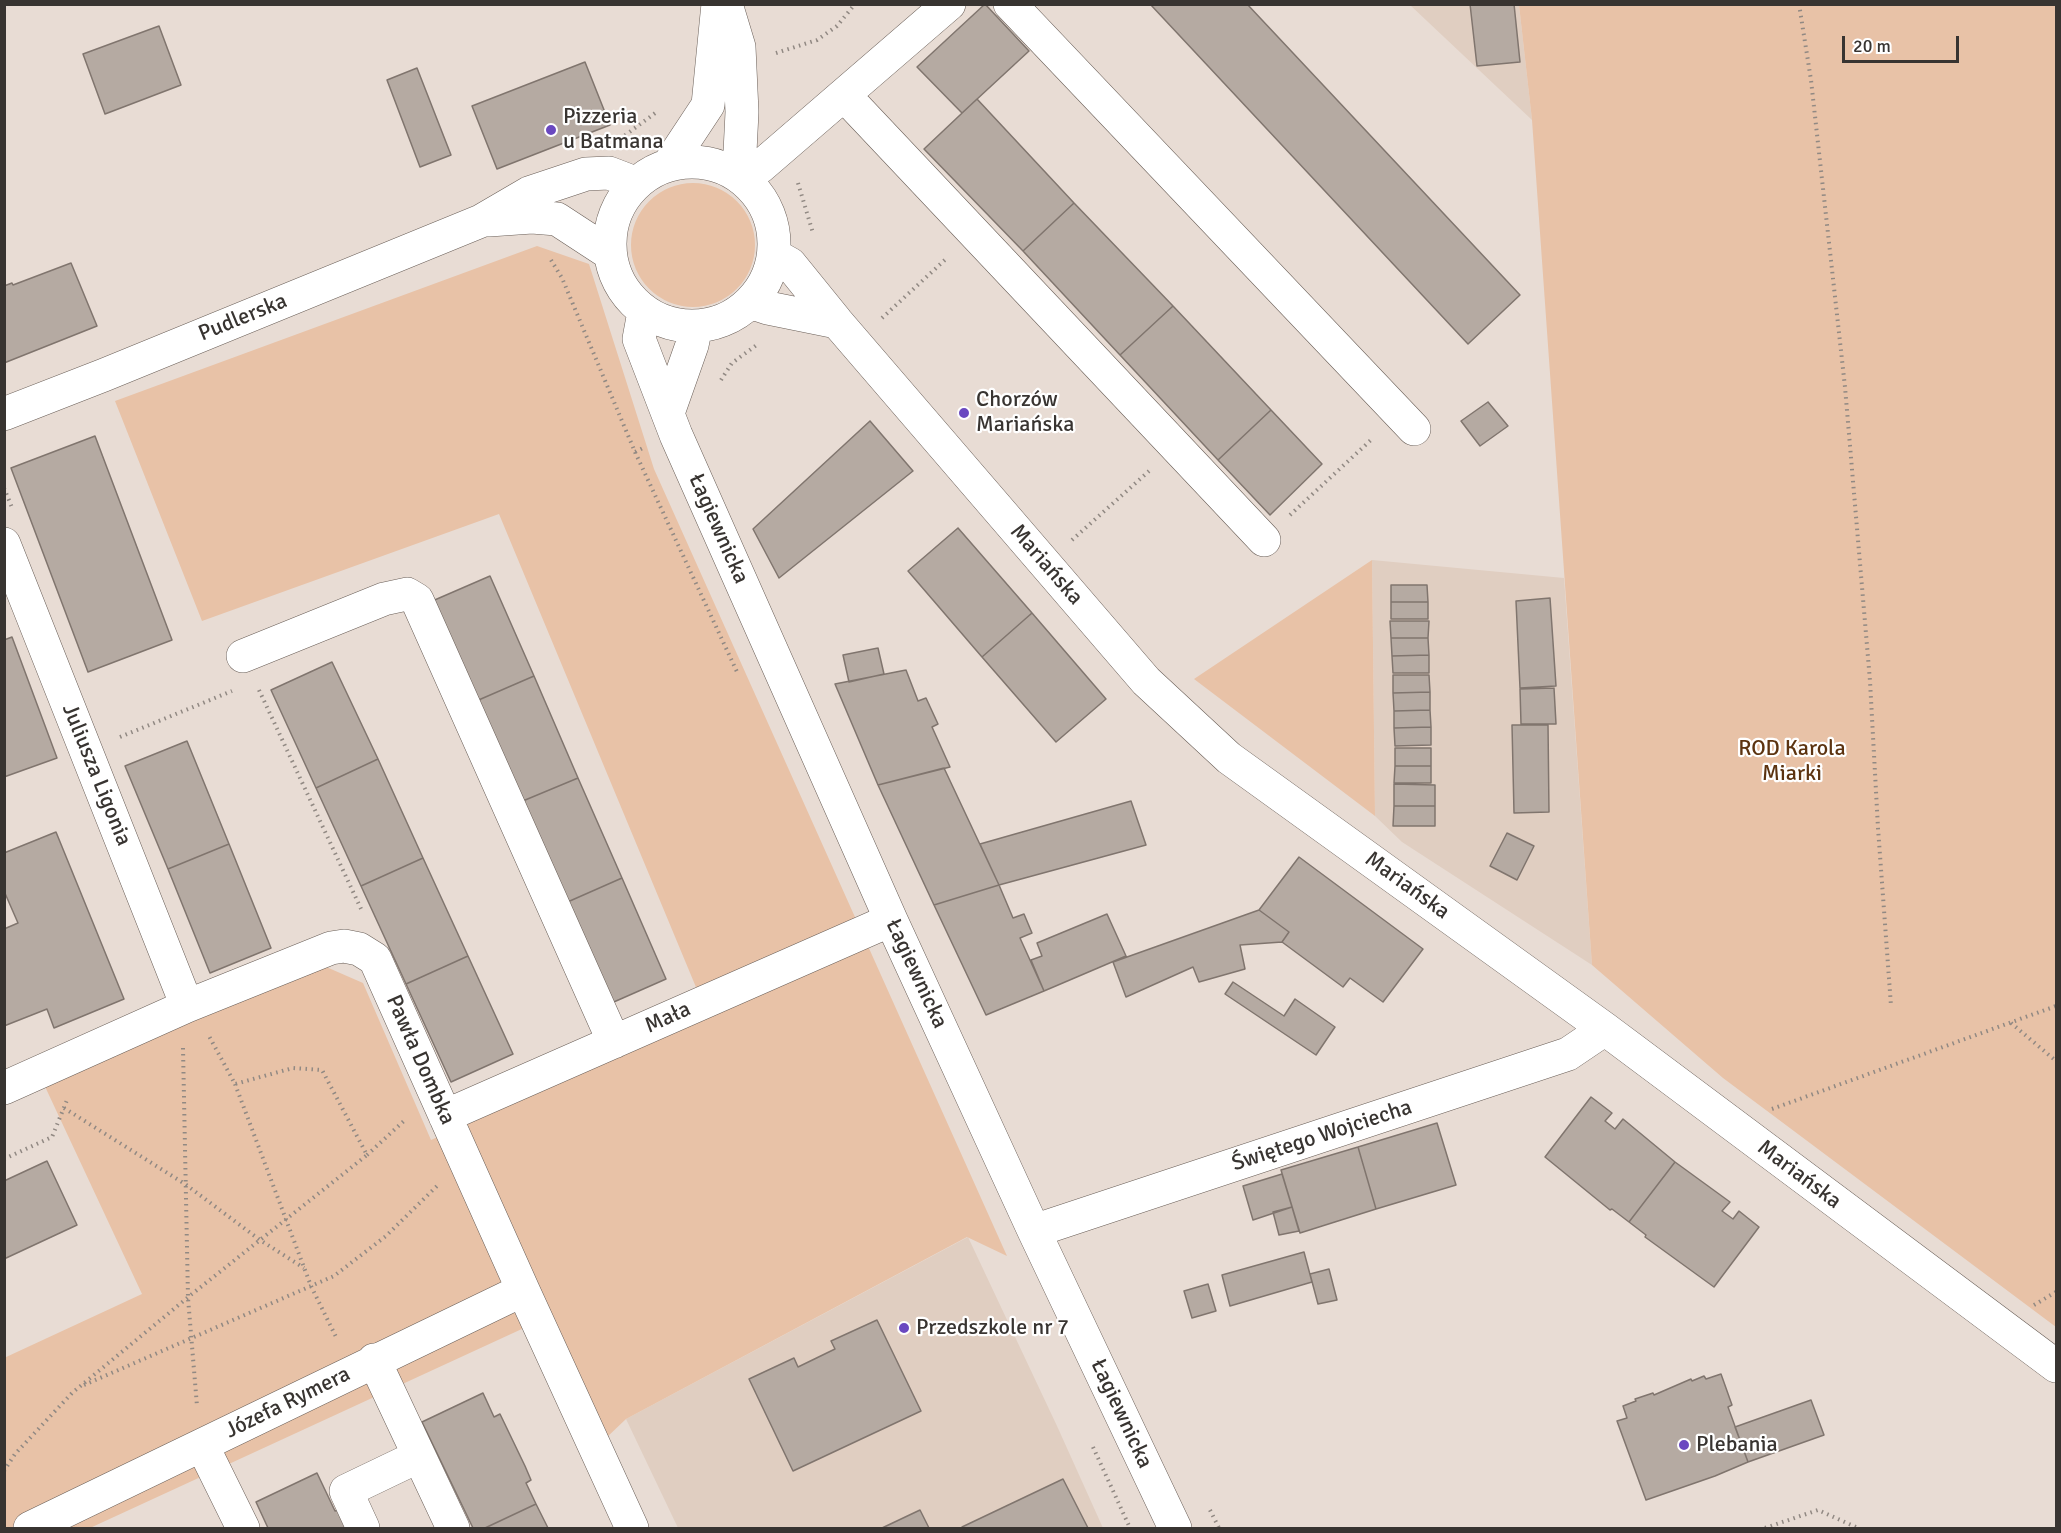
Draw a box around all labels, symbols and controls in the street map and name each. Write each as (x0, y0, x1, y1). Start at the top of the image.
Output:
scale bar (1845, 24, 1962, 62)
text: 20 m (1853, 35, 1891, 57)
place label: Pizzeria u Batmana (563, 104, 664, 156)
marker: Pizzeria u Batmana (544, 123, 558, 137)
street label: Pudlerska (195, 288, 291, 348)
place label: Chorzów Mariańska (976, 387, 1074, 439)
marker: Chorzów Mariańska (957, 406, 971, 420)
street label: Łagiewnicka (682, 470, 754, 588)
street label: Mariańska (1004, 519, 1088, 611)
street label: Juliusza Ligonia (55, 700, 137, 850)
park label: ROD Karola Miarki (1738, 736, 1846, 788)
street label: Mariańska (1359, 846, 1455, 926)
street label: Łagiewnicka (879, 915, 953, 1033)
street label: Pawła Dombka (380, 991, 460, 1129)
street label: Mała (641, 996, 695, 1040)
street label: Świętego Wojciecha (1229, 1094, 1415, 1178)
street label: Mariańska (1752, 1135, 1846, 1215)
place label: Przedszkole nr 7 (916, 1315, 1069, 1341)
marker: Przedszkole nr 7 (897, 1321, 911, 1335)
street label: Łagiewnicka (1084, 1355, 1158, 1473)
street label: Józefa Rymera (221, 1361, 355, 1445)
place label: Plebania (1696, 1432, 1778, 1458)
marker: Plebania (1677, 1438, 1691, 1452)

